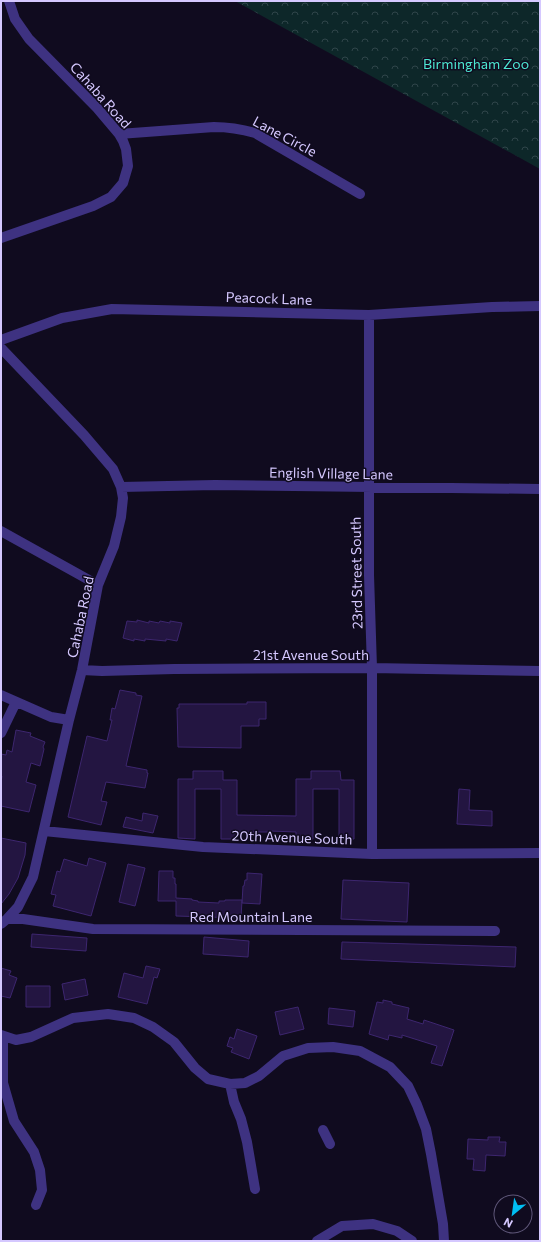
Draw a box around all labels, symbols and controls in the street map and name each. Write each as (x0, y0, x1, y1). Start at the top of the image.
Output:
park label: Birmingham Zoo (423, 55, 529, 72)
street label: Cahaba Road (67, 58, 135, 132)
street label: Lane Circle (250, 112, 320, 160)
street label: Peacock Lane (225, 288, 313, 308)
street label: English Village Lane (269, 463, 393, 483)
street label: 23rd Street South (347, 517, 365, 629)
street label: Cahaba Road (63, 575, 97, 659)
street label: 21st Avenue South (253, 646, 369, 663)
street label: 20th Avenue South (231, 826, 353, 848)
street label: Red Mountain Lane (190, 908, 312, 925)
north arrow (493, 1194, 533, 1234)
text: N (501, 1215, 515, 1231)

